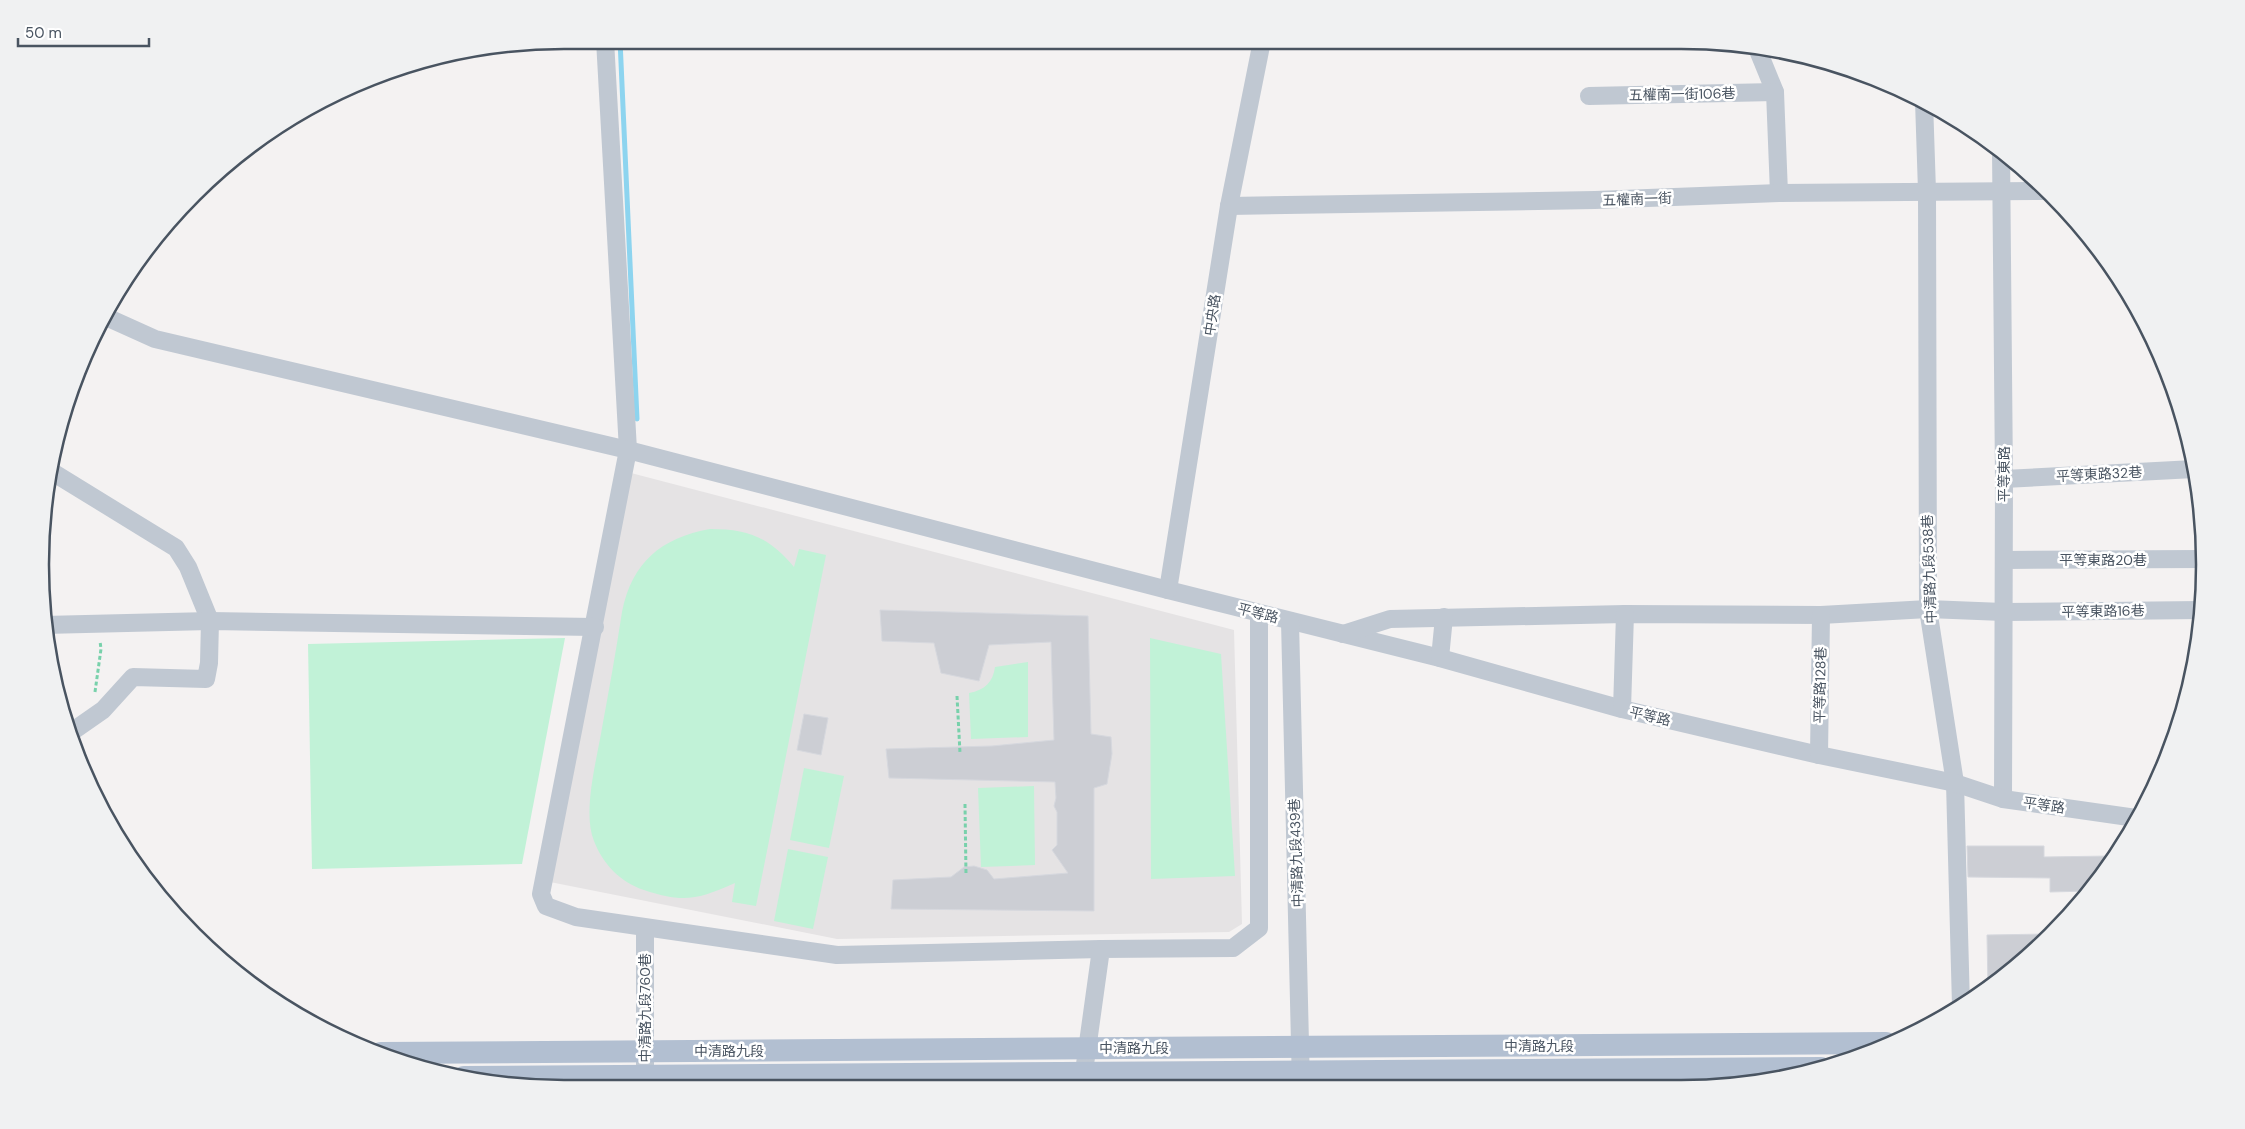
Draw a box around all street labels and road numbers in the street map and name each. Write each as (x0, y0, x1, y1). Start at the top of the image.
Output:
street label: 五權南一街106巷 (1628, 84, 1736, 104)
street label: 五權南一街 (1602, 189, 1672, 209)
street label: 中央路 (1200, 293, 1224, 337)
street label: 平等東路 (1995, 446, 2013, 502)
street label: 平等東路32巷 (2055, 463, 2143, 485)
street label: 中清路九段538巷 (1918, 514, 1940, 624)
street label: 平等東路20巷 (2059, 551, 2147, 569)
street label: 平等路 (1235, 599, 1281, 627)
street label: 平等東路16巷 (2061, 601, 2145, 621)
street label: 平等路128巷 (1810, 646, 1830, 724)
street label: 平等路 (1628, 703, 1672, 729)
street label: 平等路 (2022, 793, 2066, 817)
street label: 中清路九段439巷 (1285, 798, 1307, 908)
street label: 中清路九段760巷 (636, 953, 654, 1063)
street label: 中清路九段 (1504, 1037, 1574, 1055)
street label: 中清路九段 (1099, 1039, 1169, 1057)
street label: 中清路九段 (694, 1042, 764, 1060)

